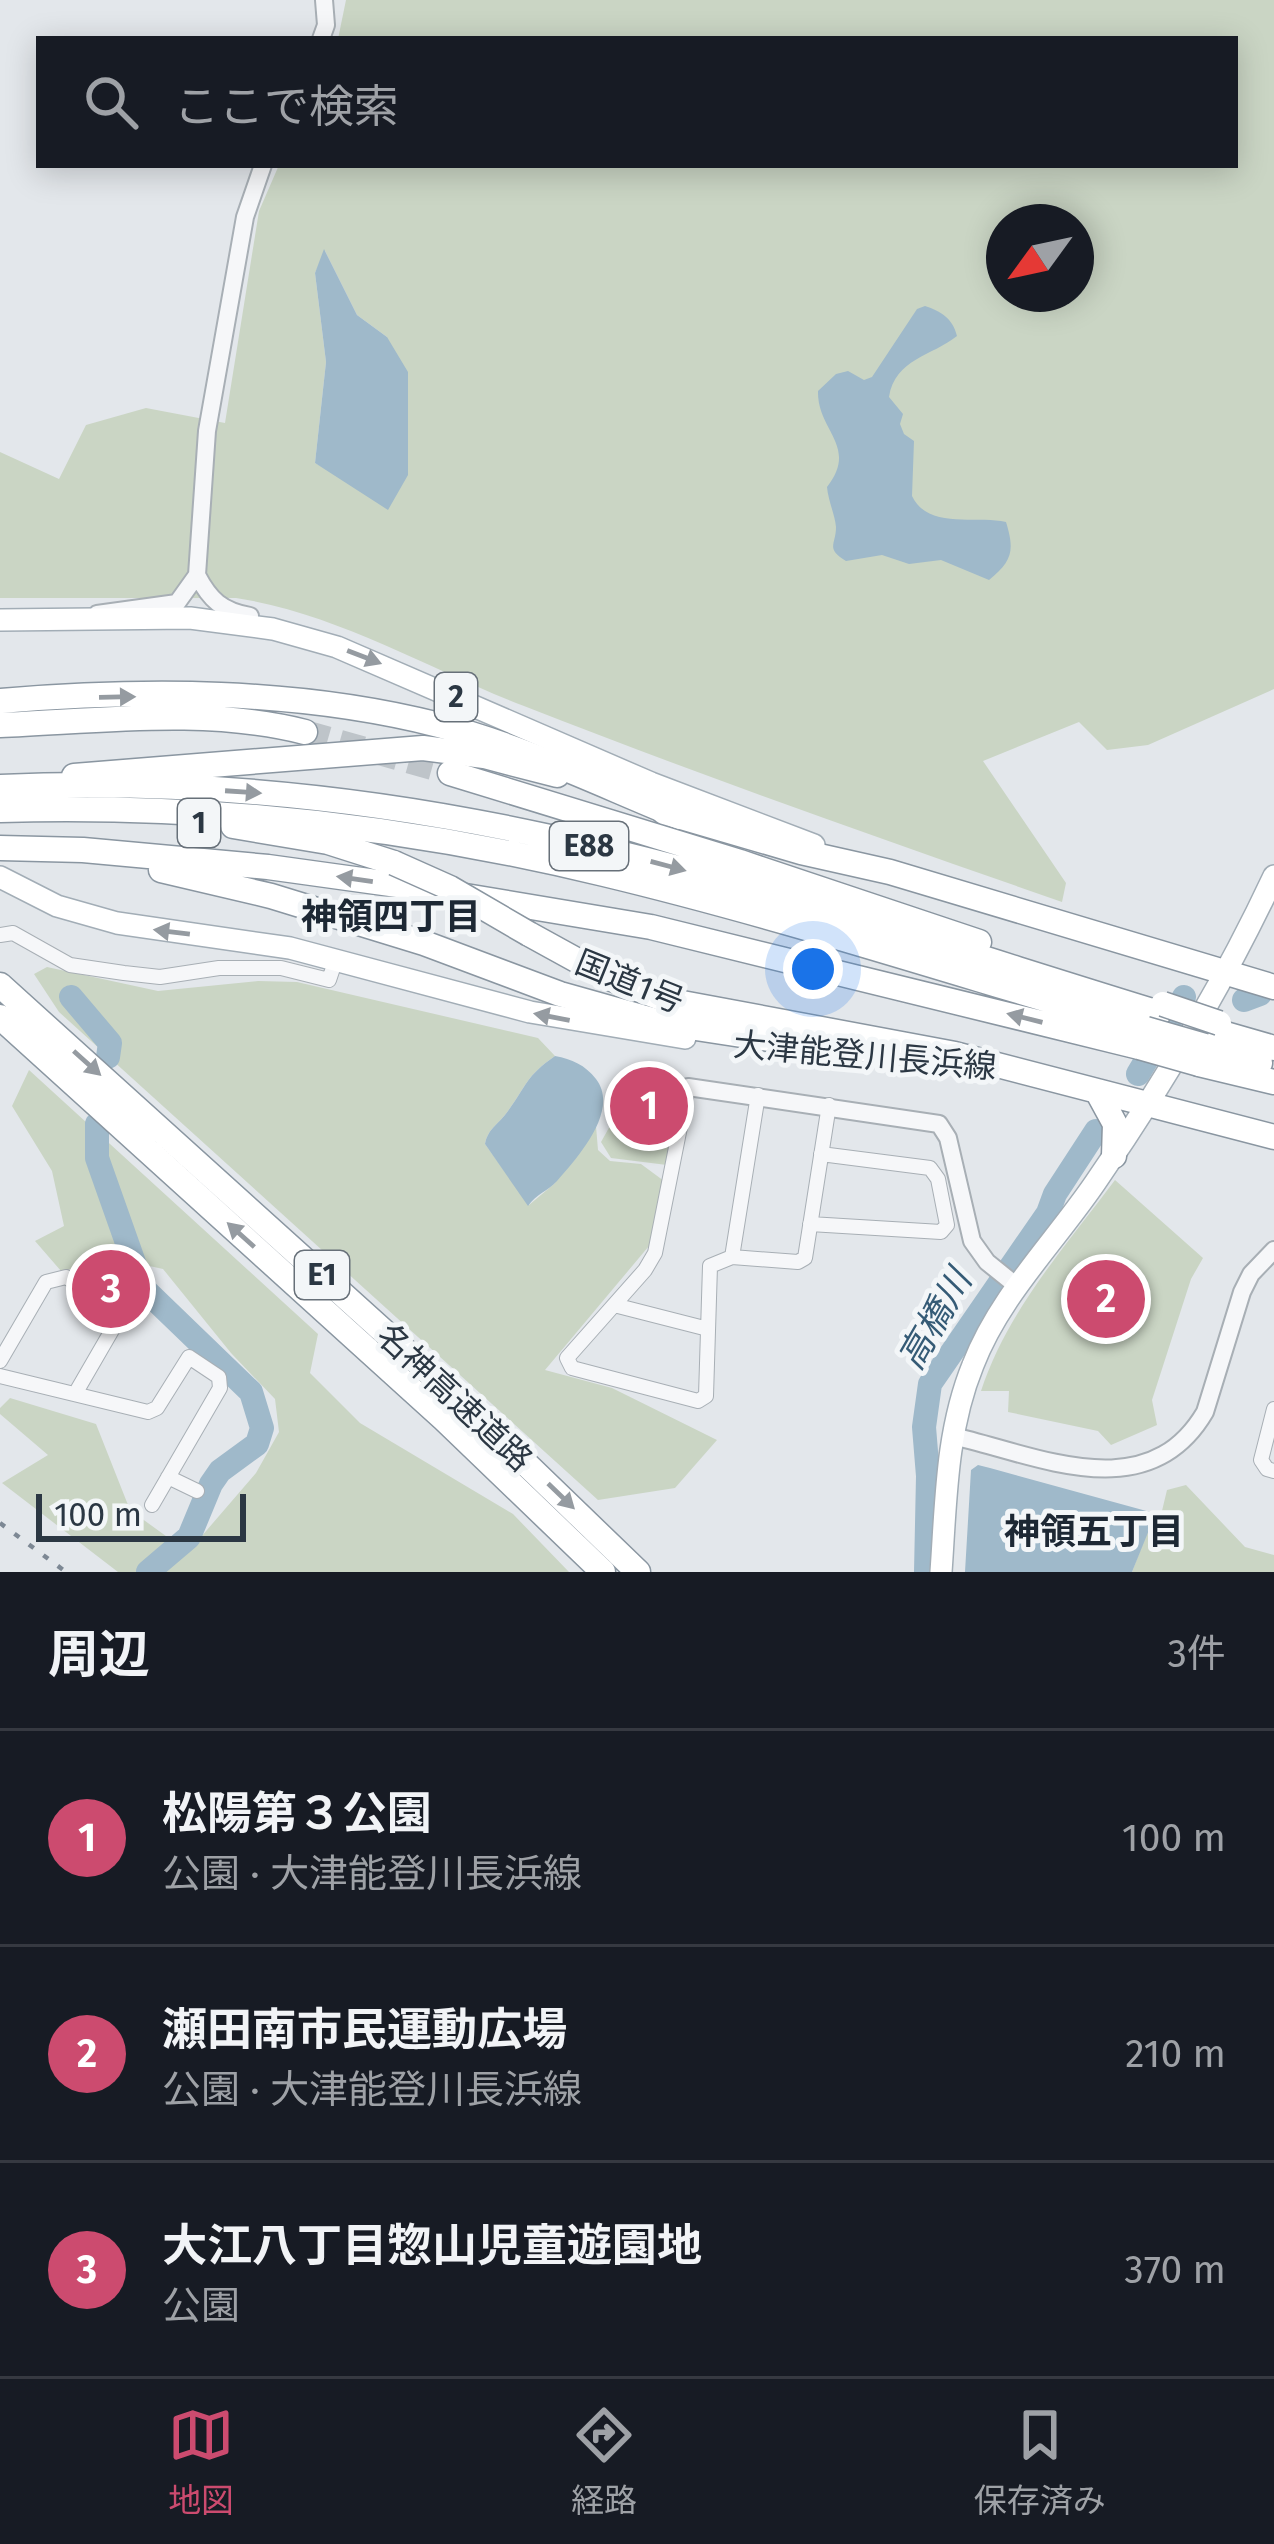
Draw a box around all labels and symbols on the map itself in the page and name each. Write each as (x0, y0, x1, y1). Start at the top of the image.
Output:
north arrow (986, 204, 1094, 312)
one-way arrow (346, 648, 382, 667)
road number: 2 (435, 673, 477, 721)
one-way arrow (99, 687, 137, 706)
one-way arrow (225, 783, 262, 802)
road number: 1 (178, 799, 220, 847)
road number: E88 (550, 822, 628, 870)
one-way arrow (649, 857, 686, 876)
one-way arrow (336, 869, 373, 888)
district label: 神領四丁目 (301, 895, 481, 939)
one-way arrow (153, 922, 191, 941)
your location (783, 939, 843, 999)
street label: 国道1号 (570, 942, 690, 1022)
one-way arrow (533, 1007, 571, 1025)
one-way arrow (1007, 1008, 1044, 1027)
street label: 大津能登川長浜線 (732, 1025, 998, 1087)
one-way arrow (72, 1049, 101, 1076)
pin: 1 (610, 1061, 688, 1151)
one-way arrow (226, 1222, 255, 1249)
pin: 3 (72, 1244, 150, 1334)
road number: E1 (295, 1251, 349, 1299)
pin: 2 (1067, 1254, 1145, 1344)
water label: 高橋川 (889, 1258, 983, 1377)
street label: 名神高速道路 (368, 1316, 540, 1480)
one-way arrow (546, 1481, 575, 1509)
scale bar (36, 1488, 246, 1541)
district label: 神領五丁目 (1004, 1510, 1184, 1554)

